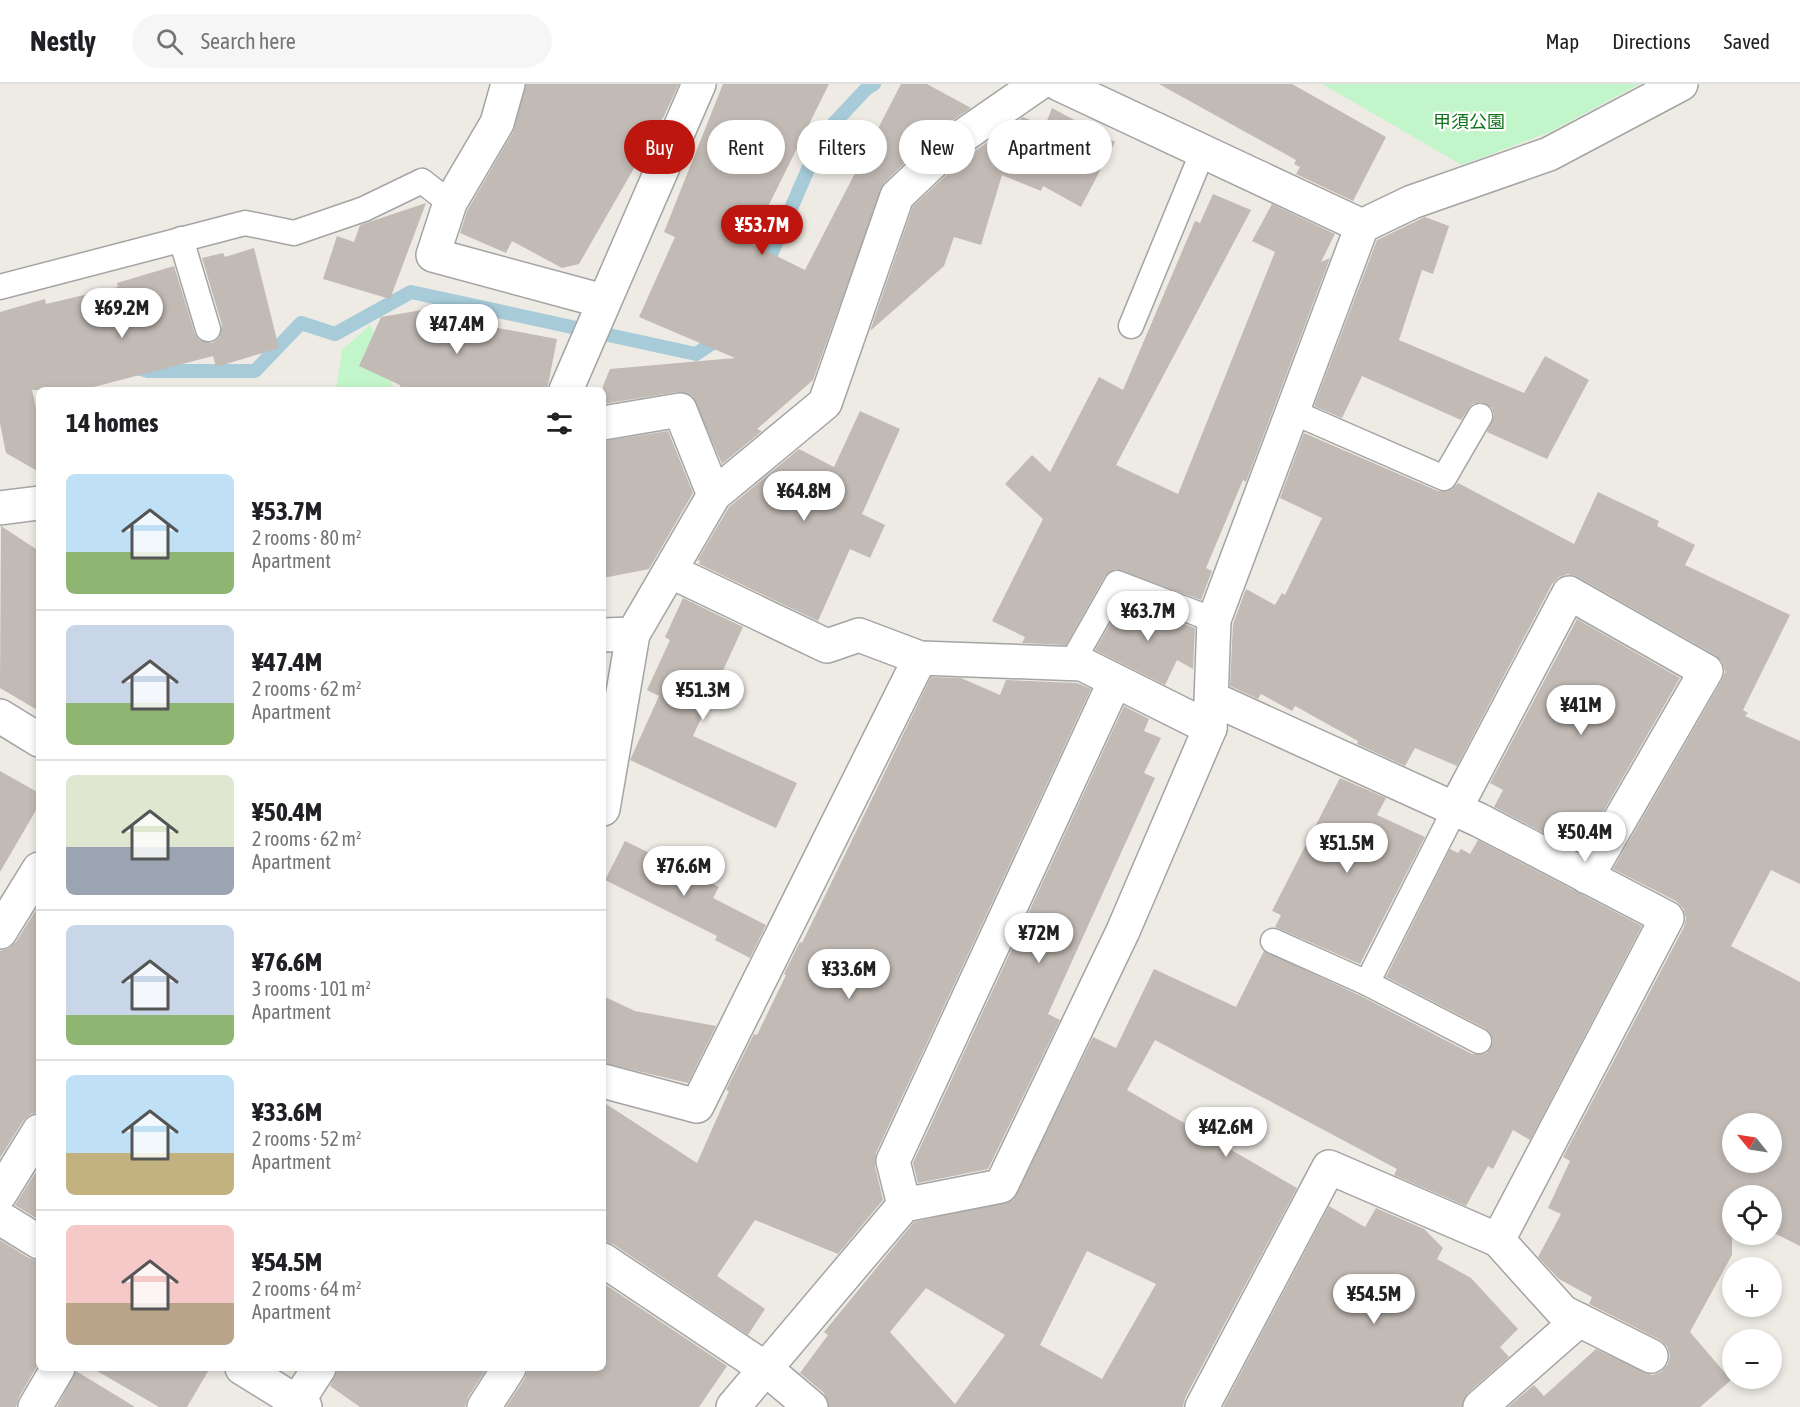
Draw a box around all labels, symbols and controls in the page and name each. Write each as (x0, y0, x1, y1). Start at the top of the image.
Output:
search box (132, 14, 552, 68)
text: Nestly (30, 25, 96, 57)
icon: search (153, 25, 186, 58)
text: Search here (201, 28, 296, 54)
text: Map (1545, 29, 1579, 53)
text: Directions (1612, 29, 1691, 53)
text: Saved (1724, 29, 1770, 53)
park label: 甲須公園 (1433, 111, 1505, 132)
chip: Buy (624, 120, 695, 174)
chip: Rent (707, 120, 785, 174)
chip: Filters (797, 120, 887, 174)
chip: New (899, 120, 975, 174)
chip: Apartment (987, 120, 1112, 174)
pin: ¥53.7M (713, 205, 811, 256)
text: ¥53.7M (735, 213, 789, 236)
pin: ¥69.2M (73, 288, 171, 339)
text: ¥69.2M (95, 296, 149, 319)
pin: ¥47.4M (408, 304, 506, 355)
text: ¥47.4M (430, 312, 484, 335)
icon: filters (543, 407, 576, 440)
text: 14 homes (66, 408, 159, 438)
pin: ¥64.8M (755, 471, 853, 522)
text: ¥64.8M (777, 479, 831, 502)
text: ¥53.7M (252, 496, 322, 526)
icon: home (114, 498, 186, 570)
text: 2 rooms · 80 m² (252, 526, 362, 549)
text: Apartment (252, 549, 331, 572)
pin: ¥63.7M (1099, 591, 1197, 642)
text: ¥63.7M (1121, 599, 1175, 622)
text: ¥47.4M (252, 647, 322, 677)
icon: home (114, 649, 186, 721)
pin: ¥51.3M (654, 670, 752, 721)
text: 2 rooms · 62 m² (252, 677, 362, 700)
text: ¥51.3M (676, 678, 730, 701)
pin: ¥41M (1545, 685, 1617, 736)
text: ¥41M (1560, 693, 1602, 716)
text: Apartment (252, 700, 331, 723)
text: ¥50.4M (252, 797, 322, 827)
icon: home (114, 799, 186, 871)
pin: ¥50.4M (1536, 812, 1634, 863)
text: ¥50.4M (1558, 820, 1612, 843)
pin: ¥51.5M (1298, 823, 1396, 874)
text: 2 rooms · 62 m² (252, 827, 362, 850)
text: ¥51.5M (1320, 831, 1374, 854)
pin: ¥76.6M (635, 846, 733, 897)
text: Apartment (252, 850, 331, 873)
text: ¥76.6M (657, 854, 711, 877)
pin: ¥72M (1003, 913, 1075, 964)
text: ¥72M (1018, 921, 1060, 944)
text: ¥76.6M (252, 947, 322, 977)
icon: home (114, 949, 186, 1021)
pin: ¥33.6M (800, 949, 898, 1000)
text: ¥33.6M (822, 957, 876, 980)
text: 3 rooms · 101 m² (252, 977, 371, 1000)
text: Apartment (252, 1000, 331, 1023)
text: ¥33.6M (252, 1097, 322, 1127)
icon: home (114, 1099, 186, 1171)
pin: ¥42.6M (1177, 1107, 1275, 1158)
north arrow (1722, 1113, 1782, 1173)
map controls (1722, 1113, 1782, 1389)
text: ¥42.6M (1199, 1115, 1253, 1138)
text: 2 rooms · 52 m² (252, 1127, 362, 1150)
text: Apartment (252, 1150, 331, 1173)
button: locate (1722, 1185, 1782, 1245)
text: ¥54.5M (252, 1247, 322, 1277)
icon: home (114, 1249, 186, 1321)
button: + (1722, 1257, 1782, 1317)
pin: ¥54.5M (1325, 1274, 1423, 1325)
text: 2 rooms · 64 m² (252, 1277, 362, 1300)
text: ¥54.5M (1347, 1282, 1401, 1305)
text: Apartment (252, 1300, 331, 1323)
button: − (1722, 1329, 1782, 1389)

